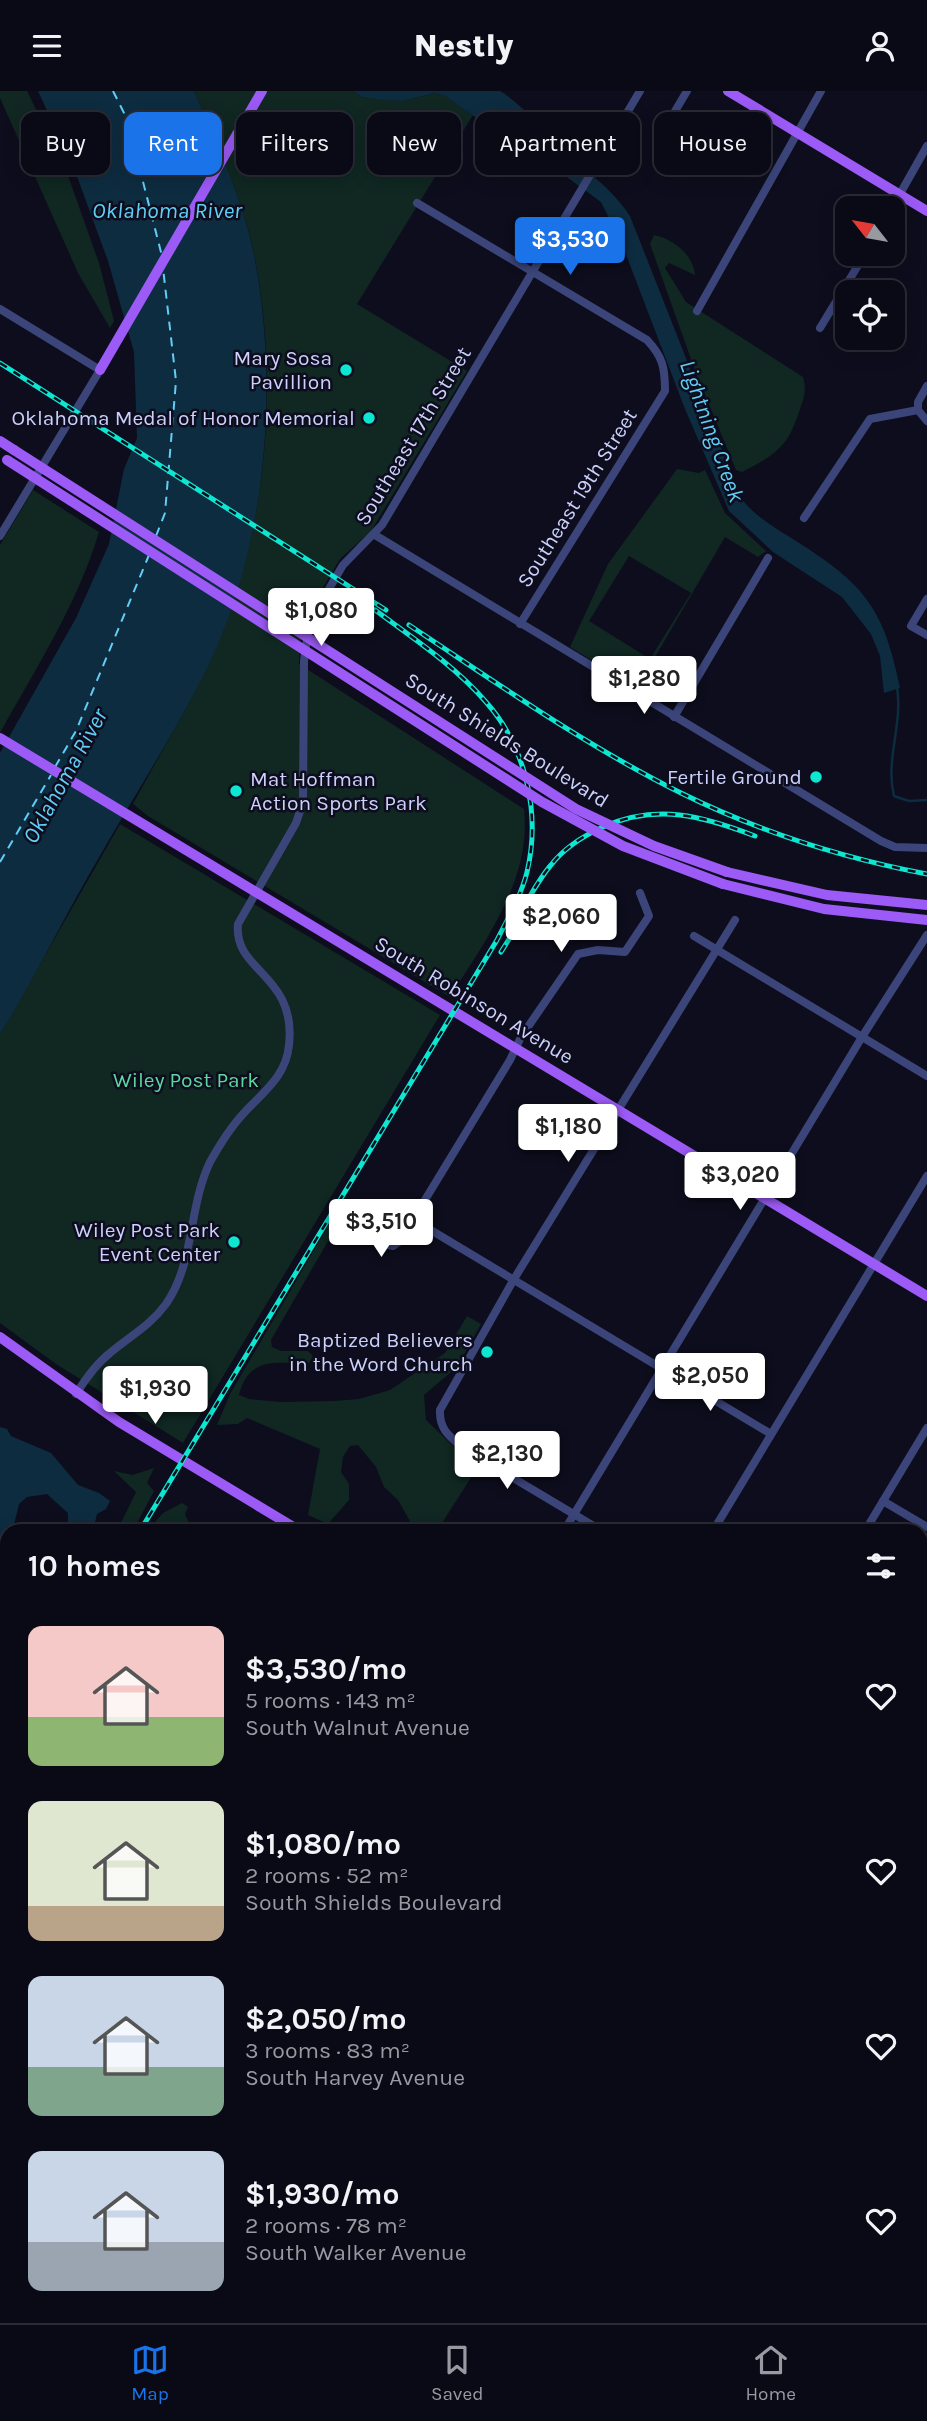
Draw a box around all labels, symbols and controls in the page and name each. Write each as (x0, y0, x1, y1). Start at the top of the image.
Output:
icon: menu (28, 27, 66, 65)
text: Nestly (414, 27, 513, 64)
icon: person (861, 27, 899, 65)
chip: Buy (21, 112, 110, 175)
chip: Rent (124, 112, 222, 175)
chip: Filters (236, 112, 353, 175)
chip: New (367, 112, 461, 175)
chip: Apartment (475, 112, 640, 175)
chip: House (654, 112, 771, 175)
north arrow (835, 196, 905, 266)
map controls (835, 196, 905, 350)
water label: Oklahoma River (92, 197, 243, 224)
pin: $3,530 (513, 218, 627, 277)
text: $3,530 (531, 226, 609, 253)
button: locate (835, 280, 905, 350)
street label: Southeast 17th Street (350, 342, 476, 529)
place label: Mary Sosa Pavillion (234, 346, 332, 394)
water label: Lightning Creek (674, 356, 750, 506)
marker: Mary Sosa Pavillion (338, 362, 354, 378)
street label: Southeast 19th Street (512, 404, 642, 592)
place label: Oklahoma Medal of Honor Memorial (12, 406, 355, 430)
marker: Oklahoma Medal of Honor Memorial (361, 410, 377, 426)
pin: $1,080 (264, 589, 378, 648)
text: $1,080 (284, 597, 358, 624)
pin: $1,280 (587, 657, 701, 716)
text: $1,280 (607, 665, 681, 692)
street label: South Shields Boulevard (401, 667, 613, 813)
water label: Oklahoma River (17, 703, 114, 848)
place label: Fertile Ground (667, 765, 802, 789)
place label: Mat Hoffman Action Sports Park (250, 767, 427, 815)
marker: Fertile Ground (808, 769, 824, 785)
marker: Mat Hoffman Action Sports Park (228, 783, 244, 799)
pin: $2,060 (504, 895, 618, 954)
text: $2,060 (522, 903, 600, 930)
street label: South Robinson Avenue (370, 931, 578, 1069)
park label: Wiley Post Park (113, 1068, 259, 1092)
pin: $1,180 (511, 1105, 625, 1164)
text: $1,180 (534, 1113, 602, 1140)
pin: $3,020 (683, 1153, 797, 1212)
text: $3,020 (701, 1161, 779, 1188)
pin: $3,510 (324, 1199, 438, 1259)
text: $3,510 (345, 1208, 417, 1235)
place label: Wiley Post Park Event Center (74, 1218, 220, 1266)
marker: Wiley Post Park Event Center (226, 1234, 242, 1250)
place label: Baptized Believers in the Word Church (289, 1328, 473, 1376)
marker: Baptized Believers in the Word Church (479, 1344, 495, 1360)
pin: $2,050 (653, 1353, 767, 1413)
text: $2,050 (671, 1362, 749, 1389)
pin: $1,930 (98, 1367, 212, 1426)
text: $1,930 (119, 1375, 191, 1402)
pin: $2,130 (450, 1431, 564, 1491)
text: $2,130 (471, 1440, 543, 1467)
icon: filters (862, 1547, 900, 1585)
text: 10 homes (28, 1548, 161, 1584)
text: $3,530/mo (245, 1651, 407, 1687)
icon: home (84, 1654, 168, 1738)
icon: heart (862, 1677, 900, 1715)
text: 5 rooms · 143 m² (245, 1687, 416, 1714)
text: South Walnut Avenue (245, 1714, 470, 1741)
text: $1,080/mo (245, 1826, 401, 1862)
icon: home (84, 1829, 168, 1913)
icon: heart (862, 1852, 900, 1890)
text: 2 rooms · 52 m² (245, 1862, 408, 1889)
text: South Shields Boulevard (245, 1889, 503, 1916)
text: $2,050/mo (245, 2001, 406, 2037)
icon: home (84, 2004, 168, 2088)
icon: heart (862, 2027, 900, 2065)
text: 3 rooms · 83 m² (245, 2037, 410, 2064)
text: South Harvey Avenue (245, 2064, 465, 2091)
text: $1,930/mo (245, 2176, 400, 2212)
icon: home (84, 2179, 168, 2263)
icon: heart (862, 2202, 900, 2240)
text: 2 rooms · 78 m² (245, 2212, 407, 2239)
text: South Walker Avenue (245, 2239, 467, 2266)
tab: Map (131, 2341, 169, 2405)
tab: Saved (431, 2341, 483, 2405)
tab: Home (745, 2341, 796, 2405)

